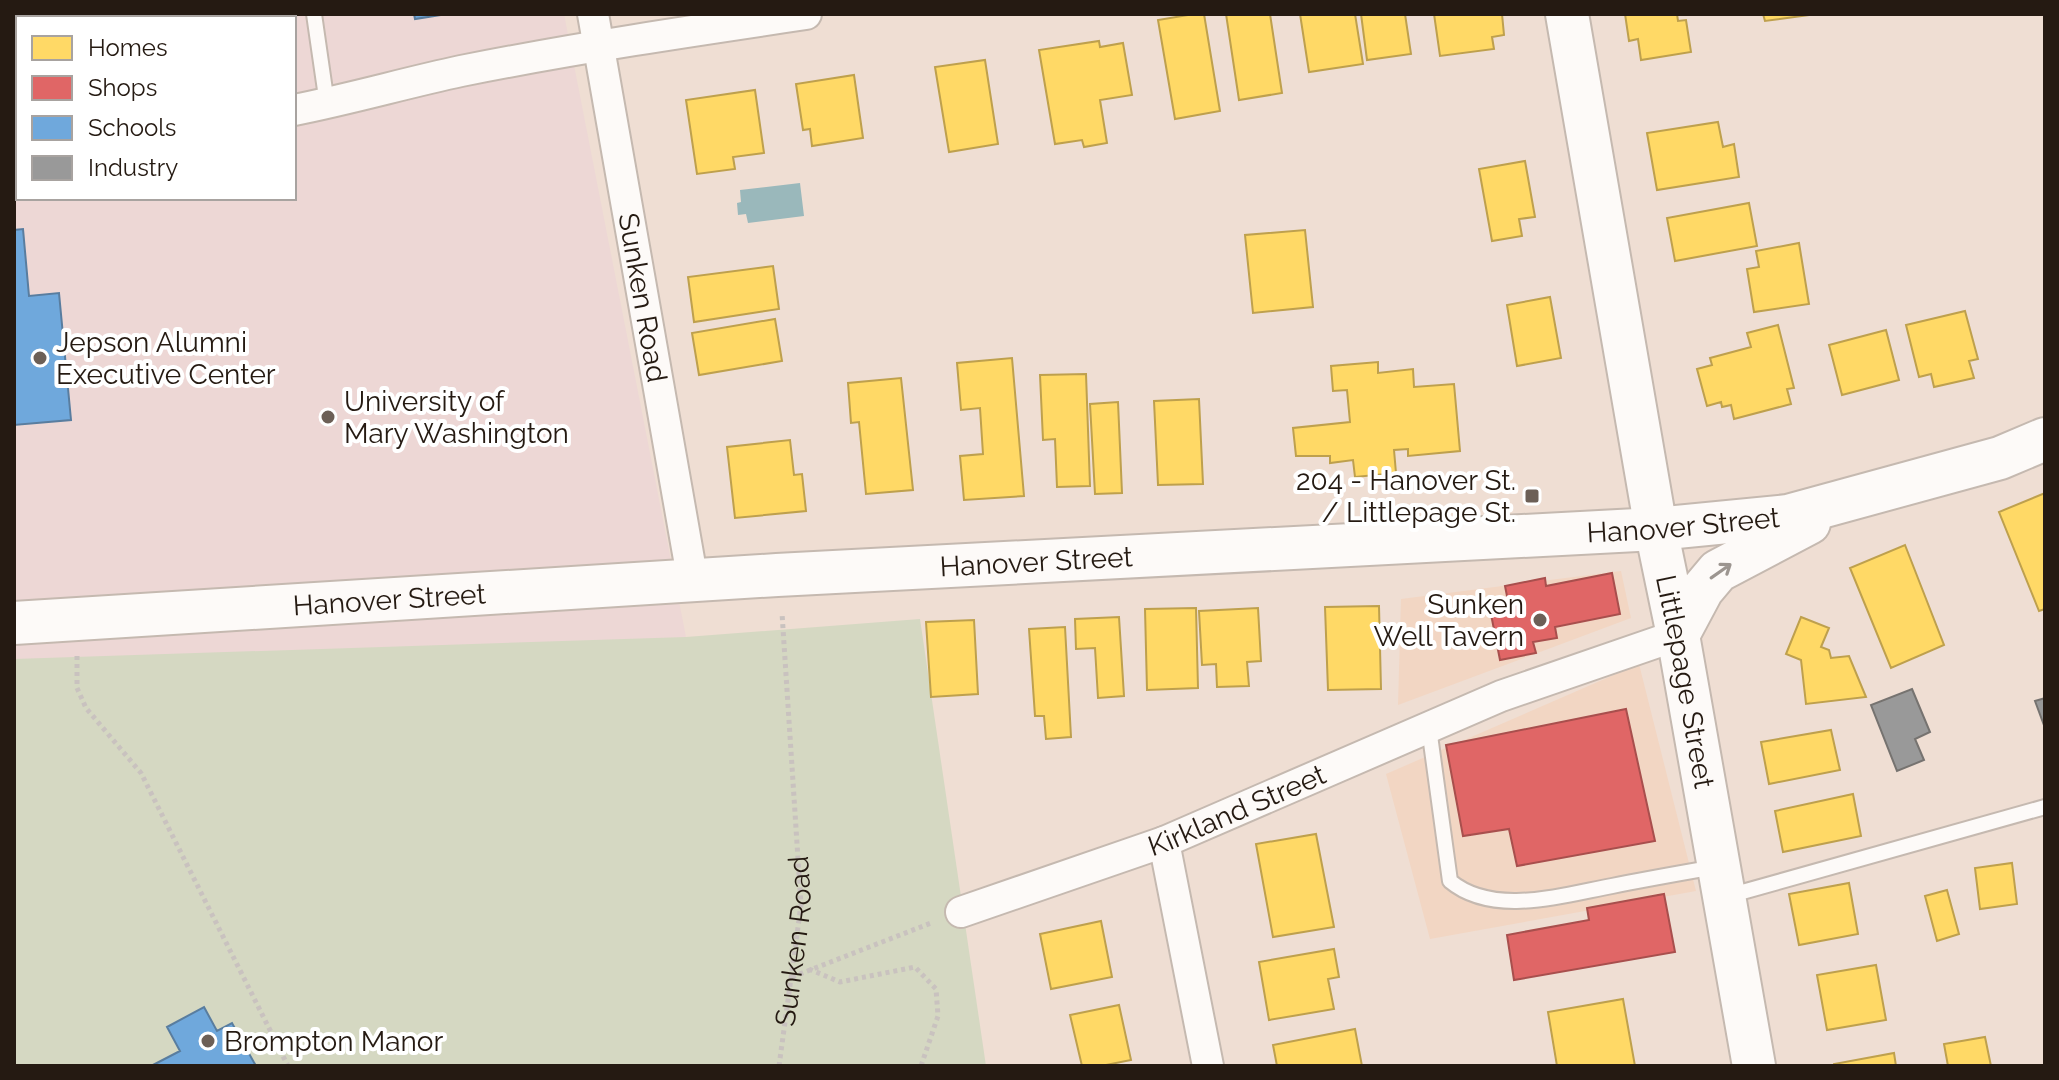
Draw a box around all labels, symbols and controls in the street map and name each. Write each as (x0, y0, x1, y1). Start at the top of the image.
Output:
legend (16, 16, 296, 200)
text: Homes (88, 33, 168, 62)
text: Shops (88, 73, 157, 102)
text: Schools (88, 113, 176, 142)
text: Industry (88, 153, 178, 182)
street label: Sunken Road (611, 211, 674, 385)
place label: Jepson Alumni Executive Center (56, 326, 276, 391)
marker: Jepson Alumni Executive Center (31, 349, 49, 367)
place label: University of Mary Washington (344, 385, 569, 450)
marker: University of Mary Washington (319, 408, 337, 426)
place label: 204 - Hanover St. / Littlepage St. (1296, 464, 1516, 529)
marker: 204 - Hanover St. / Littlepage St. (1523, 487, 1541, 505)
street label: Hanover Street (1586, 501, 1782, 550)
street label: Hanover Street (939, 540, 1134, 583)
one-way arrow (1710, 563, 1731, 580)
street label: Littlepage Street (1649, 572, 1721, 791)
street label: Hanover Street (292, 577, 487, 622)
place label: Sunken Well Tavern (1373, 588, 1524, 653)
marker: Sunken Well Tavern (1531, 611, 1549, 629)
street label: Kirkland Street (1144, 758, 1331, 863)
street label: Sunken Road (769, 855, 818, 1028)
place label: Brompton Manor (224, 1025, 443, 1058)
marker: Brompton Manor (199, 1032, 217, 1050)

